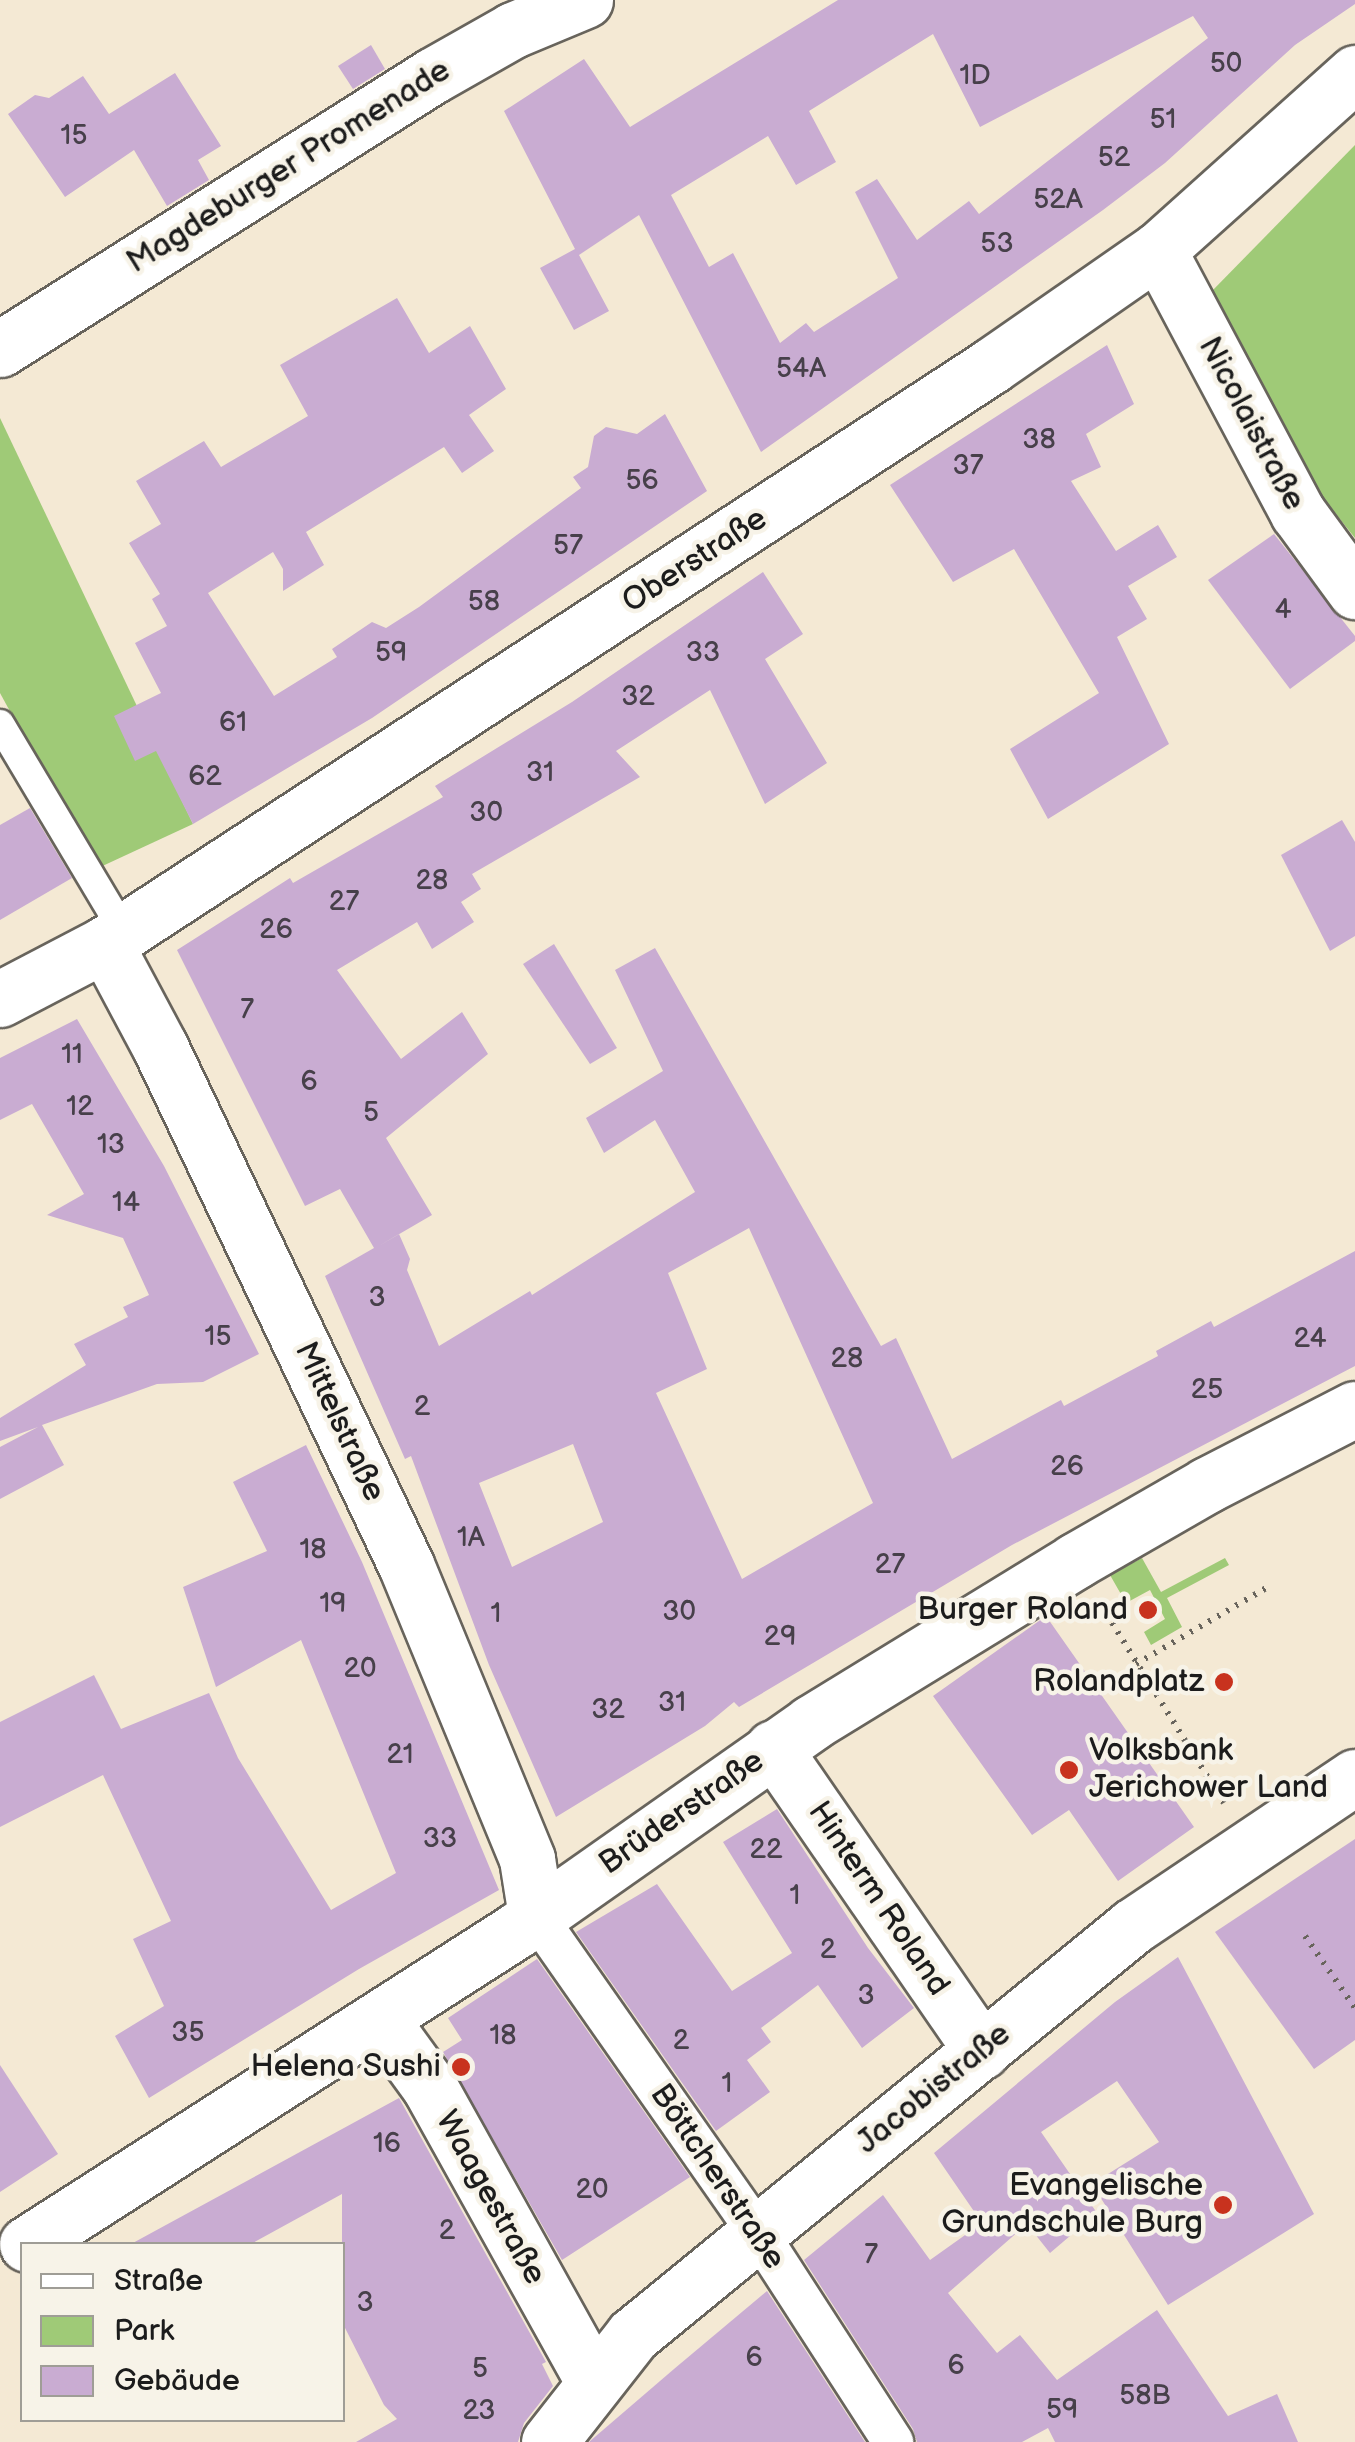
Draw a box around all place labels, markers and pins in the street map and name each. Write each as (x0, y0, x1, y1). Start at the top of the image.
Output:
place label: Burger Roland (917, 1591, 1128, 1629)
marker: Burger Roland (1137, 1599, 1159, 1621)
place label: Rolandplatz (1033, 1663, 1204, 1701)
marker: Rolandplatz (1213, 1671, 1235, 1693)
place label: Volksbank Jerichower Land (1089, 1733, 1328, 1808)
marker: Volksbank Jerichower Land (1058, 1759, 1080, 1781)
place label: Helena Sushi (250, 2048, 441, 2086)
marker: Helena Sushi (450, 2056, 472, 2078)
place label: Evangelische Grundschule Burg (941, 2168, 1203, 2243)
marker: Evangelische Grundschule Burg (1212, 2194, 1234, 2216)

